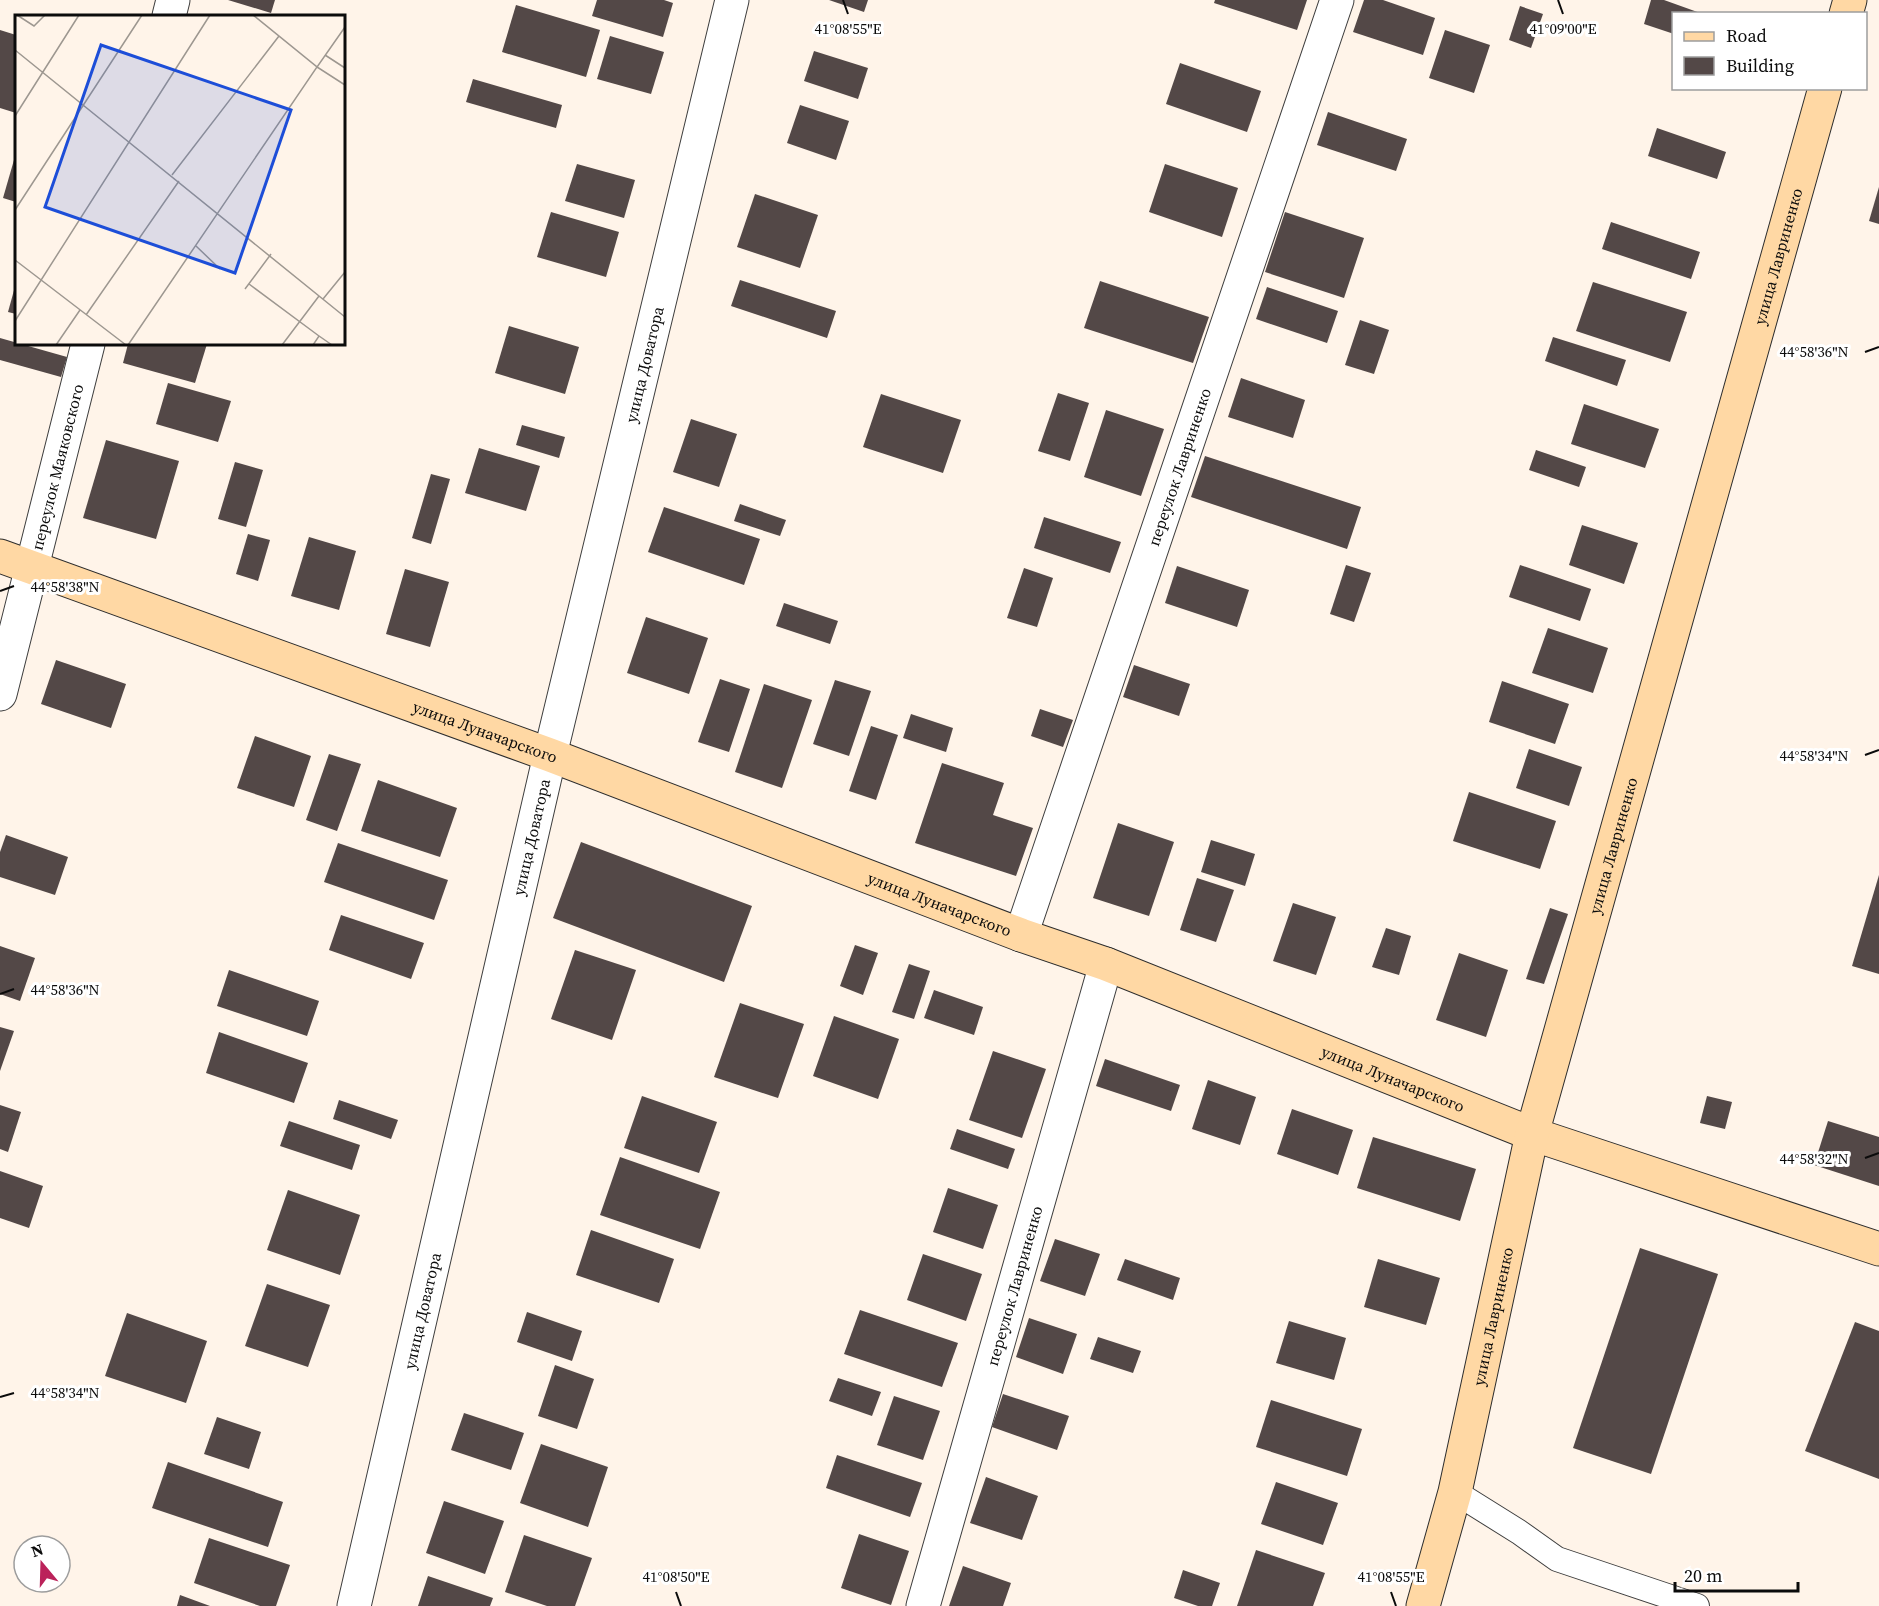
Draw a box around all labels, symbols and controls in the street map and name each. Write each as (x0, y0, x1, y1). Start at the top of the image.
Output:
legend (1672, 12, 1867, 90)
inset map (15, 15, 345, 345)
text: 41°08'55"E (814, 18, 882, 39)
text: 41°09'00"E (1529, 18, 1597, 39)
text: Road (1726, 23, 1767, 48)
text: Building (1726, 53, 1794, 78)
street label: улица Лавриненко (1748, 185, 1808, 327)
street label: улица Доватора (619, 303, 669, 425)
text: 44°58'36"N (1779, 341, 1849, 362)
street label: переулок Маяковского (26, 381, 89, 552)
street label: переулок Лавриненко (1142, 385, 1216, 549)
text: 44°58'38"N (30, 576, 100, 597)
street label: улица Луначарского (410, 695, 561, 768)
text: 44°58'34"N (1779, 745, 1849, 766)
street label: улица Лавриненко (1583, 775, 1642, 917)
street label: улица Доватора (507, 776, 555, 898)
street label: улица Луначарского (864, 866, 1015, 941)
text: 44°58'36"N (30, 979, 100, 1000)
street label: улица Луначарского (1318, 1040, 1468, 1117)
text: 44°58'32"N (1779, 1148, 1849, 1169)
street label: переулок Лавриненко (981, 1203, 1048, 1368)
street label: улица Лавриненко (1467, 1245, 1518, 1388)
street label: улица Доватора (398, 1249, 446, 1371)
text: 44°58'34"N (30, 1382, 100, 1403)
north arrow (12, 1534, 72, 1594)
text: N (28, 1537, 47, 1562)
scale bar (1675, 1555, 1798, 1593)
text: 20 m (1684, 1563, 1722, 1588)
text: 41°08'50"E (642, 1566, 710, 1587)
text: 41°08'55"E (1357, 1566, 1425, 1587)

